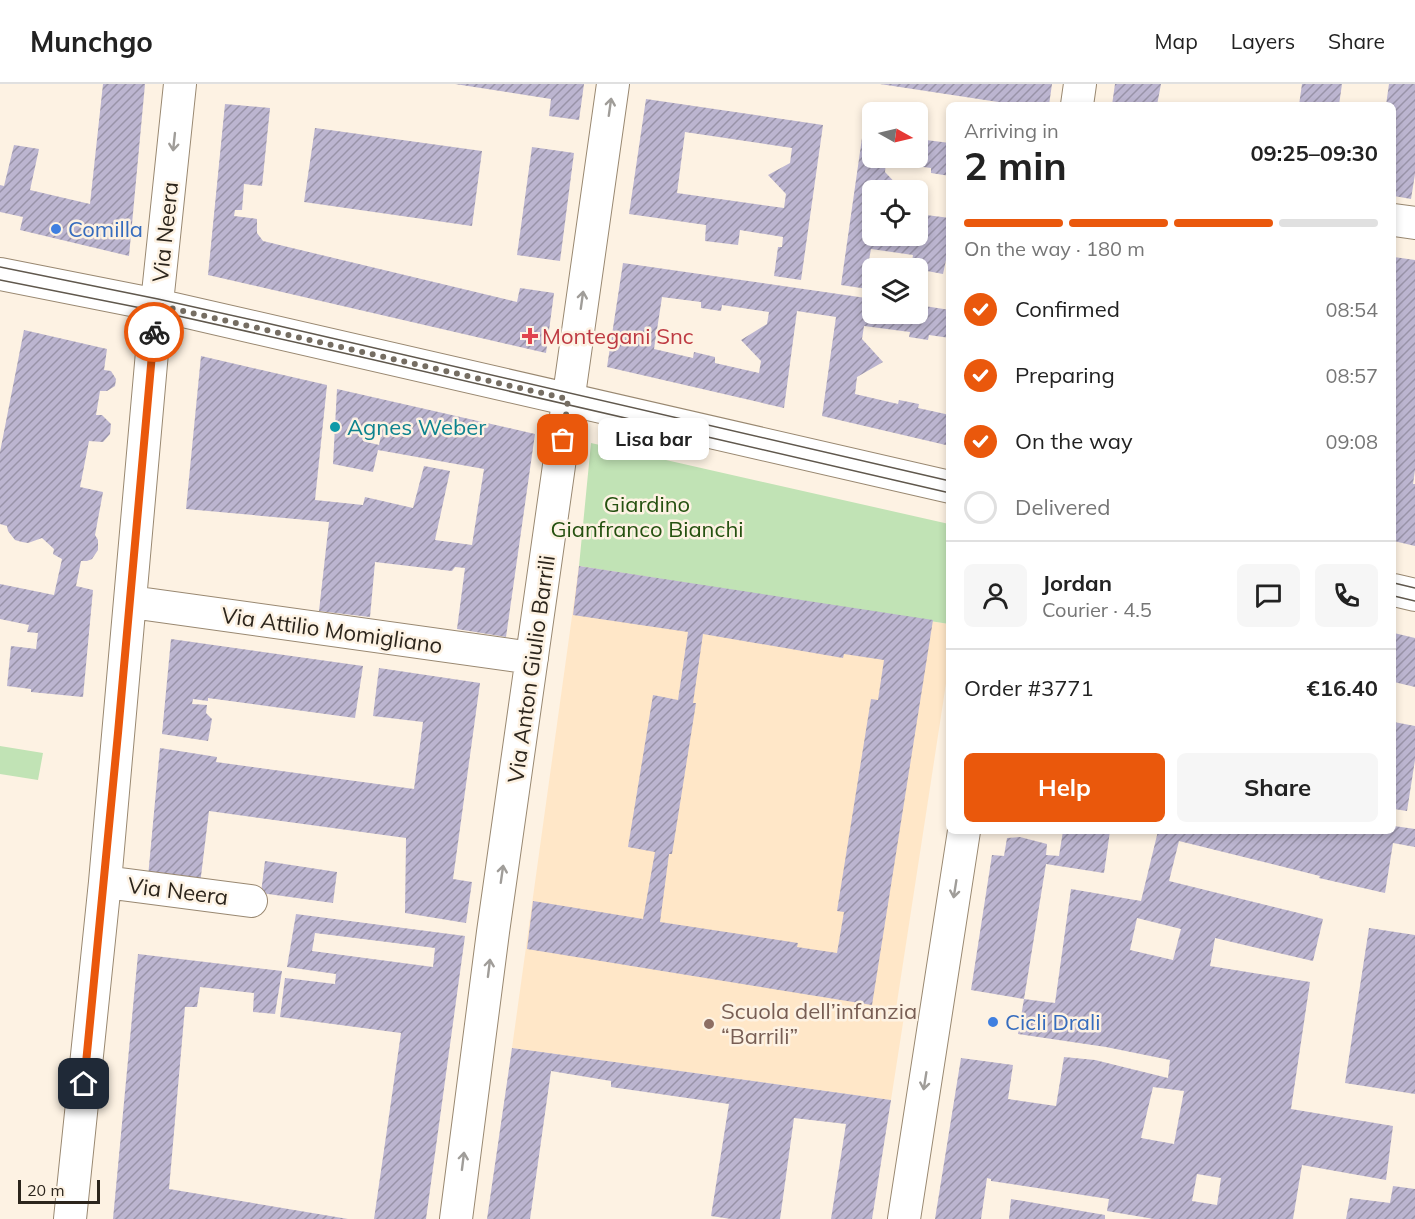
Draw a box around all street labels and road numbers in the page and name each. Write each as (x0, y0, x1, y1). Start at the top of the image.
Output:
street label: Via Neera (146, 180, 184, 284)
street label: Via Anton Giulio Barrili (501, 553, 561, 785)
street label: Via Attilio Momigliano (220, 601, 444, 659)
street label: Via Neera (126, 871, 230, 911)

